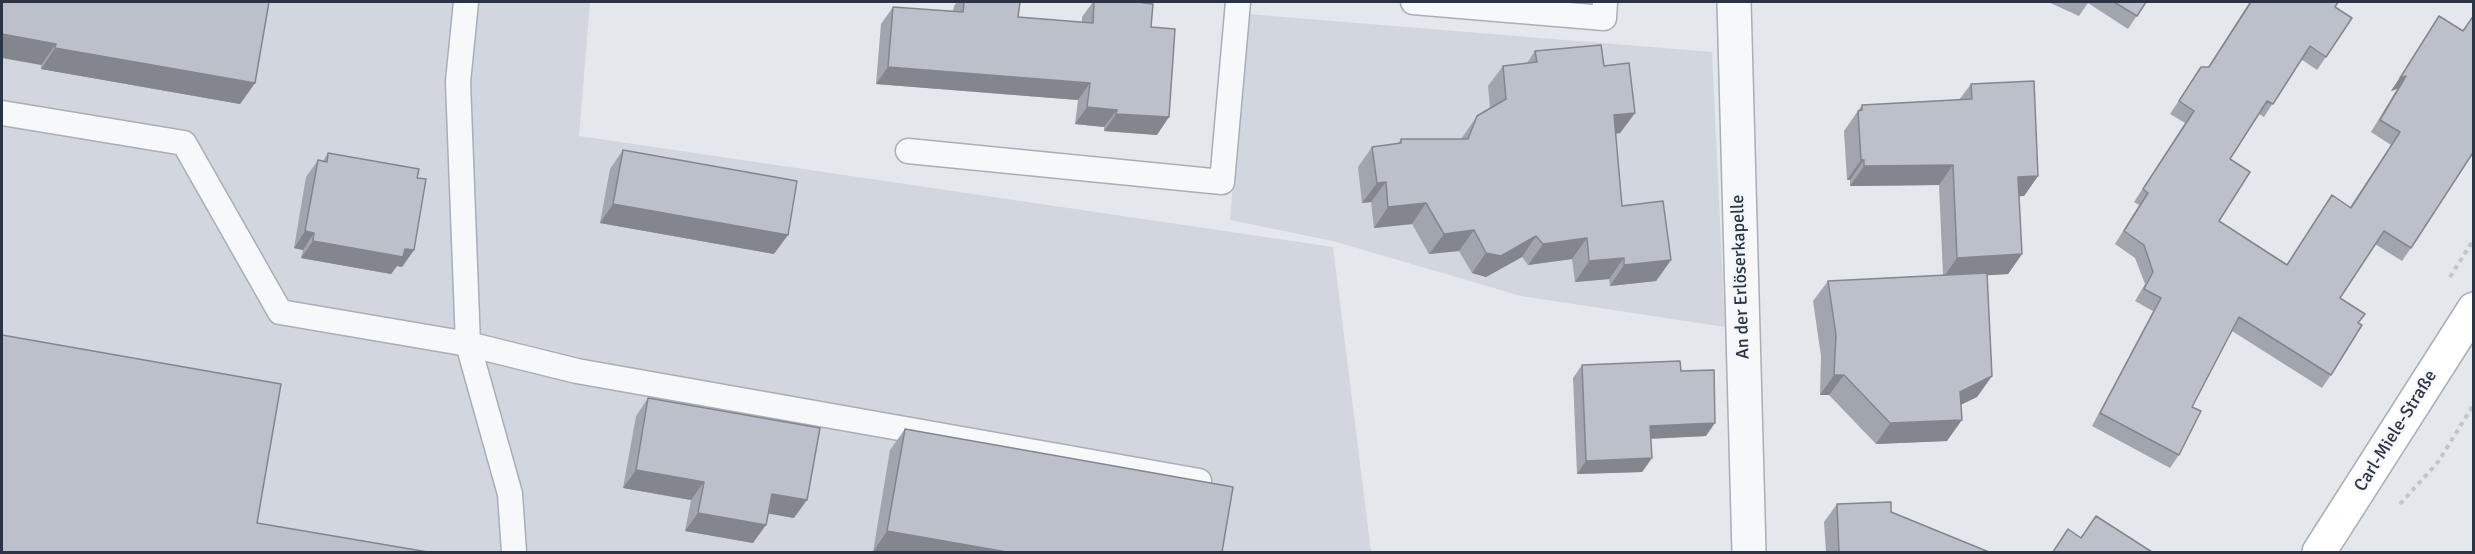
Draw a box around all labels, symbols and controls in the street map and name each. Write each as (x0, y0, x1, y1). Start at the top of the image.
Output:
street label: An der Erlöserkapelle (1727, 194, 1755, 360)
street label: Carl-Miele-Straße (2350, 366, 2442, 496)

